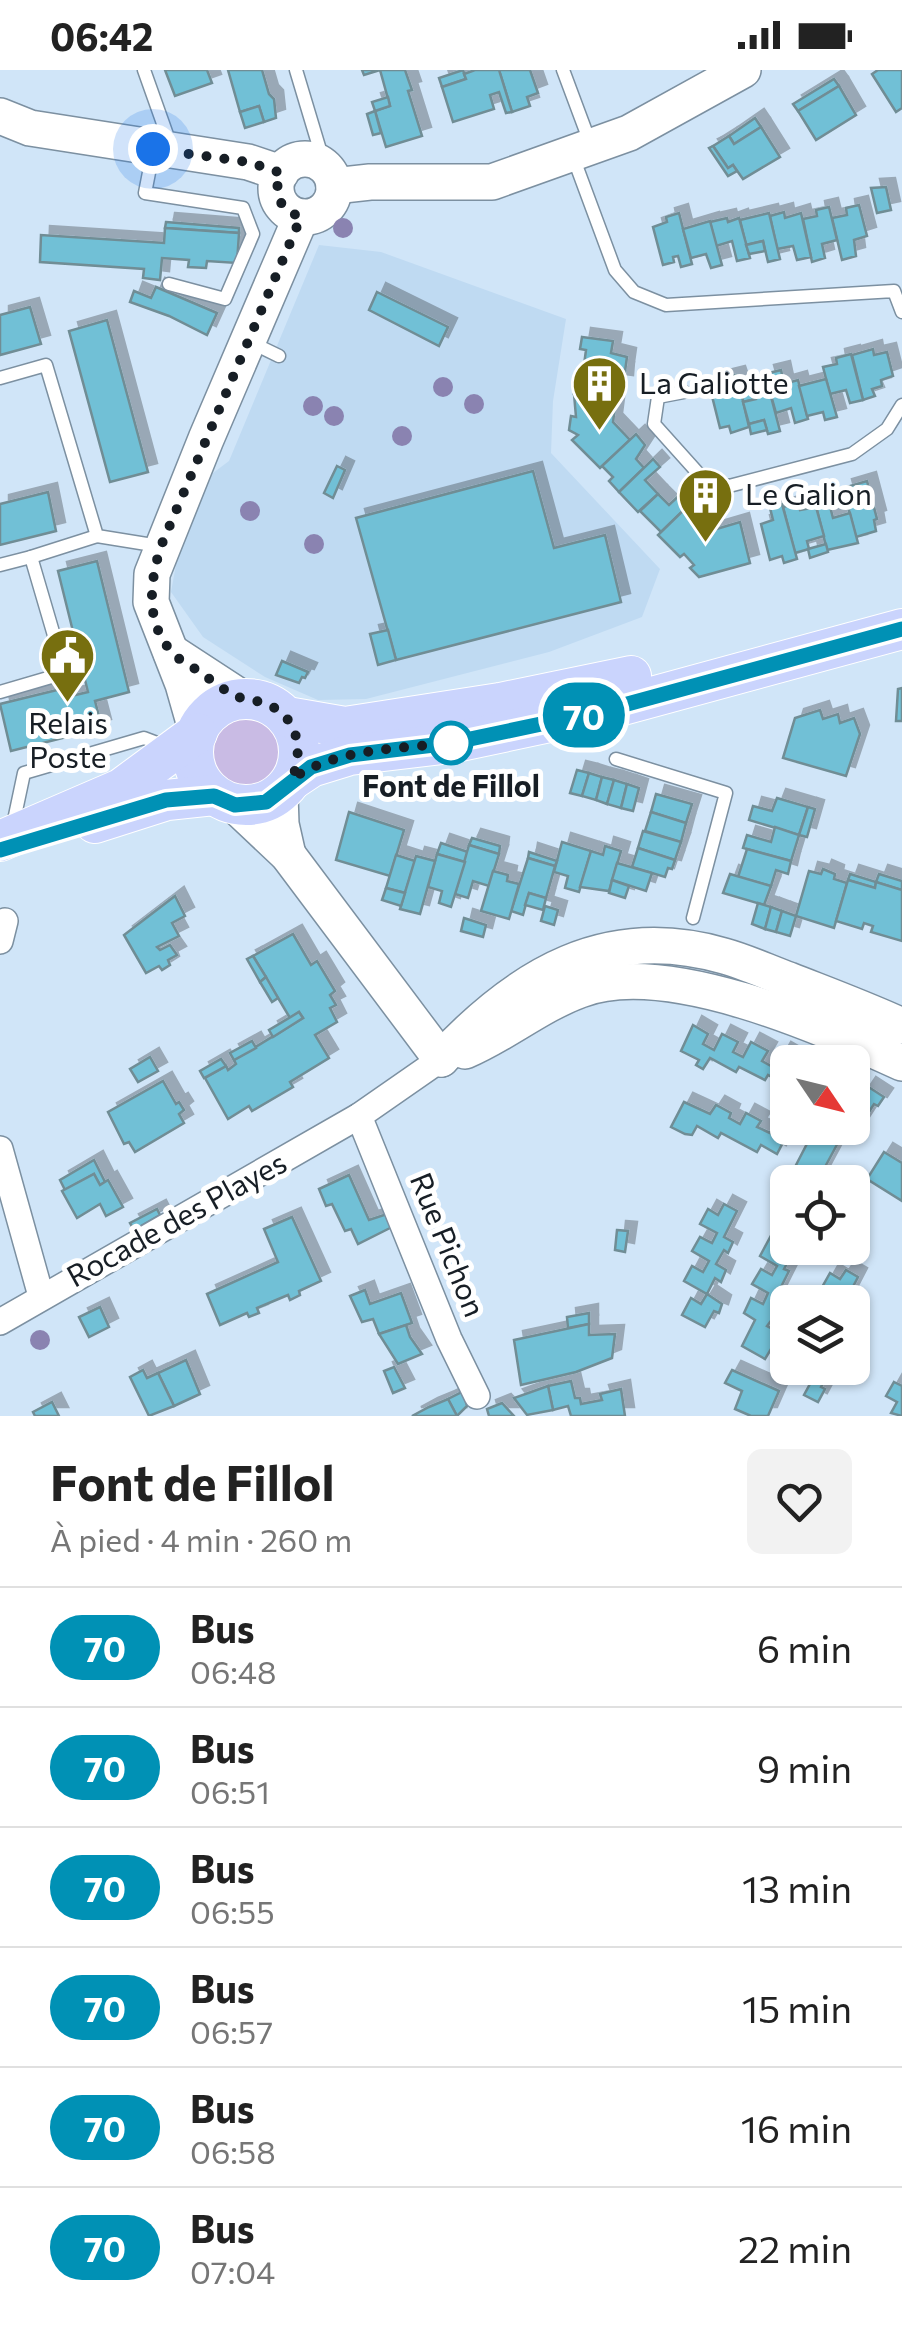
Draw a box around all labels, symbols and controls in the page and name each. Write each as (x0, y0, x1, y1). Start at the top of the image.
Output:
text: 06:42 (50, 12, 153, 59)
your location (128, 124, 178, 174)
building icon: La Galiotte (570, 354, 630, 433)
place label: La Galiotte (639, 363, 789, 400)
building icon: Le Galion (676, 465, 736, 544)
place label: Le Galion (745, 474, 872, 511)
public building icon: Relais Poste (38, 626, 98, 705)
line badge: 70 (539, 682, 629, 748)
text: 70 (563, 694, 605, 737)
place label: Relais Poste (28, 703, 108, 774)
marker: Font de Fillol (430, 722, 472, 764)
place label: Font de Fillol (362, 766, 540, 803)
north arrow (770, 1045, 870, 1145)
map controls (770, 1045, 870, 1385)
street label: Rocade des Playes (60, 1142, 292, 1293)
button: locate (770, 1165, 870, 1265)
street label: Rue Pichon (404, 1167, 495, 1321)
button: layers (770, 1285, 870, 1385)
button: heart (747, 1449, 852, 1554)
text: Font de Fillol (50, 1452, 335, 1511)
text: À pied · 4 min · 260 m (50, 1519, 352, 1559)
text: Bus (190, 1604, 255, 1651)
text: 6 min (757, 1624, 852, 1671)
text: 70 (84, 1626, 126, 1669)
text: 06:48 (190, 1651, 276, 1691)
text: Bus (190, 1724, 255, 1771)
text: 9 min (757, 1744, 852, 1791)
text: 70 (84, 1746, 126, 1789)
text: 06:51 (190, 1771, 270, 1811)
text: Bus (190, 1844, 255, 1891)
text: 13 min (742, 1864, 852, 1911)
text: 70 (84, 1866, 126, 1909)
text: 06:55 (190, 1891, 275, 1931)
text: Bus (190, 1964, 255, 2011)
text: 15 min (742, 1984, 852, 2031)
text: 70 (84, 1986, 126, 2029)
text: 06:57 (190, 2011, 273, 2051)
text: Bus (190, 2084, 255, 2131)
text: 16 min (741, 2104, 852, 2151)
text: 70 (84, 2106, 126, 2149)
text: 06:58 (190, 2131, 276, 2171)
text: Bus (190, 2204, 255, 2251)
text: 22 min (738, 2224, 852, 2271)
text: 70 (84, 2226, 126, 2269)
text: 07:04 (190, 2251, 275, 2291)

